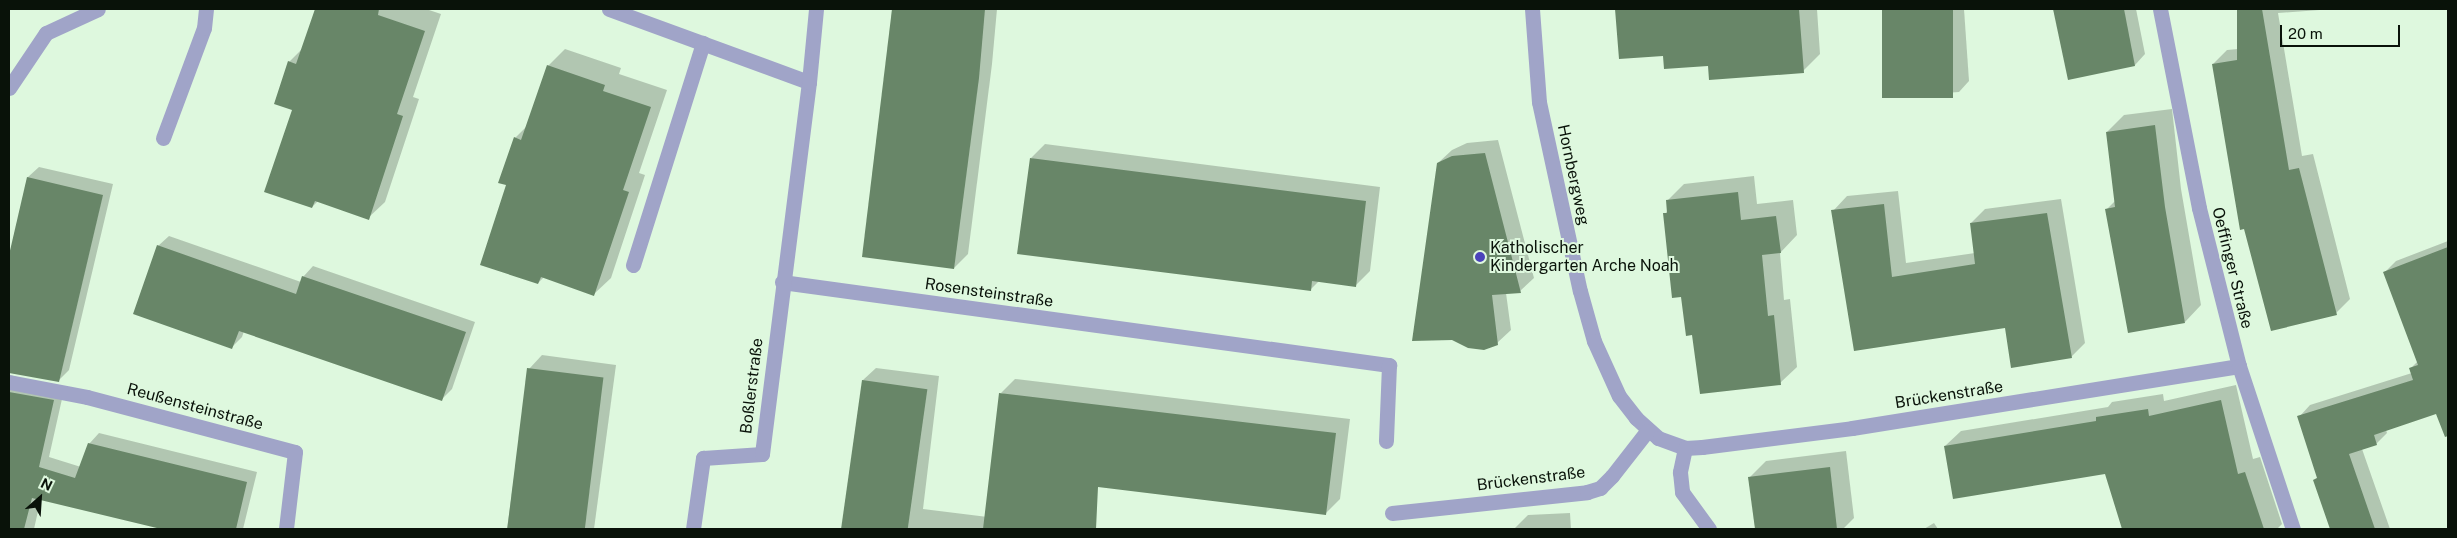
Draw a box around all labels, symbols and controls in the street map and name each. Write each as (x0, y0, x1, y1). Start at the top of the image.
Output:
scale bar (2282, 15, 2402, 47)
text: 20 m (2288, 25, 2323, 42)
street label: Hornbergweg (1553, 123, 1593, 227)
street label: Oeffinger Straße (2208, 205, 2256, 331)
place label: Katholischer Kindergarten Arche Noah (1490, 238, 1679, 276)
marker: Katholischer Kindergarten Arche Noah (1474, 251, 1486, 263)
street label: Rosensteinstraße (924, 274, 1054, 312)
street label: Boßlerstraße (737, 337, 767, 435)
street label: Brückenstraße (1894, 377, 2004, 413)
street label: Reußensteinstraße (125, 380, 265, 434)
street label: Brückenstraße (1476, 463, 1586, 495)
north arrow (15, 473, 65, 523)
text: N (38, 475, 55, 494)

